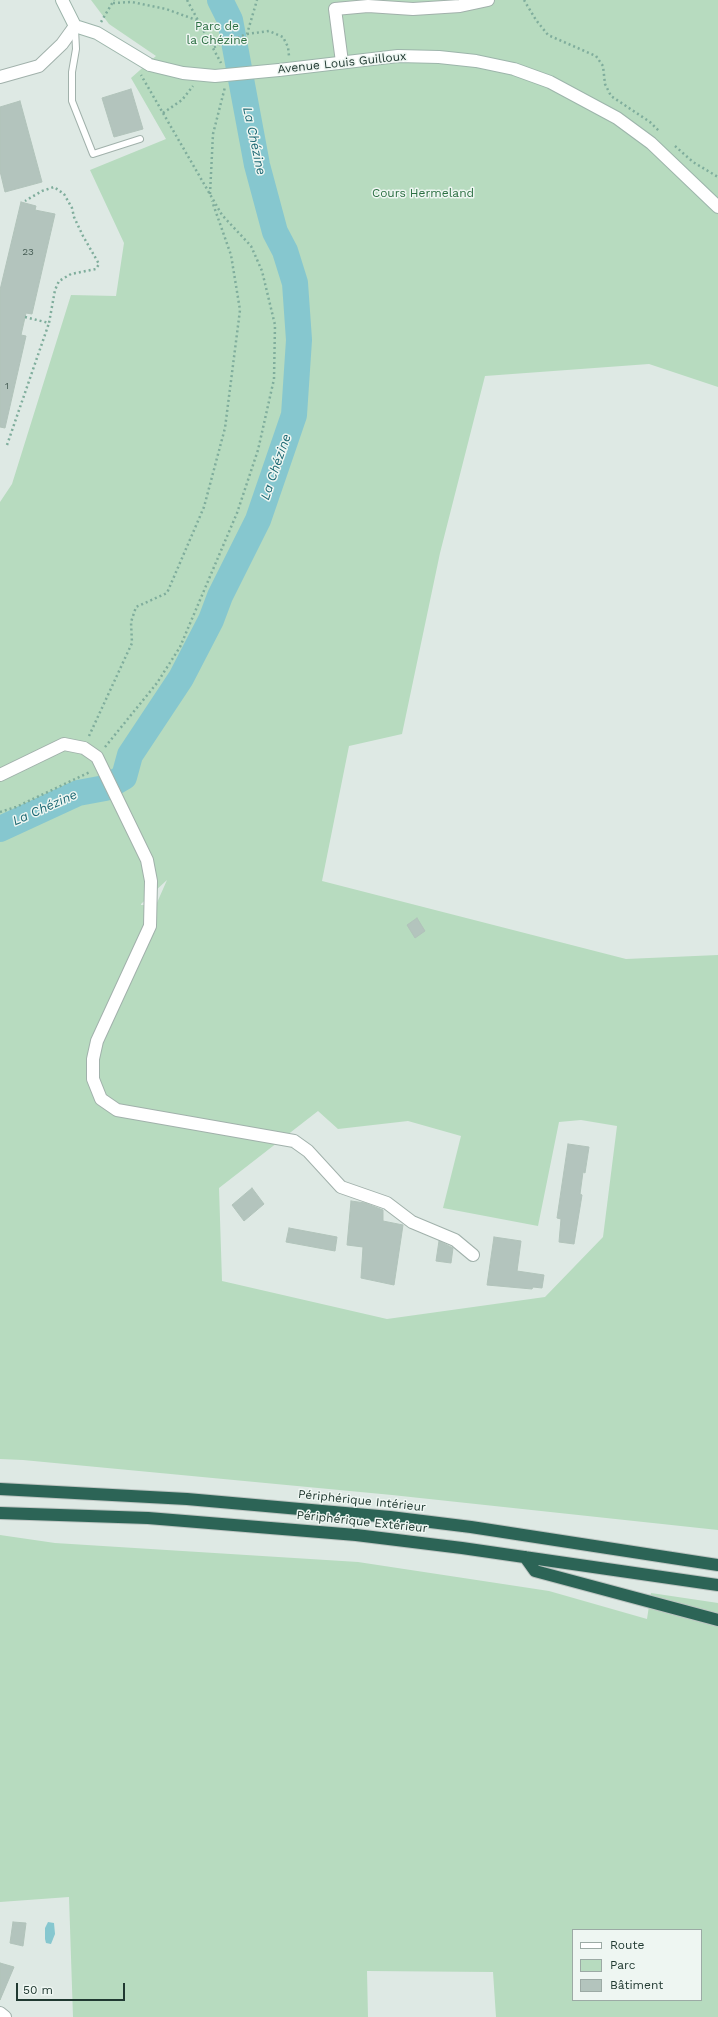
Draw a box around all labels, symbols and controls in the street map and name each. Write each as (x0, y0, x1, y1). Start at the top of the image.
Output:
park label: Parc de la Chézine (186, 19, 248, 47)
street label: Avenue Louis Guilloux (277, 49, 407, 77)
water label: La Chézine (239, 106, 269, 176)
park label: Cours Hermeland (372, 186, 474, 200)
house number: 23 (22, 246, 34, 258)
house number: 1 (5, 380, 9, 392)
water label: La Chézine (257, 432, 295, 502)
water label: La Chézine (10, 787, 80, 829)
street label: Périphérique Intérieur (297, 1487, 427, 1515)
street label: Périphérique Extérieur (296, 1508, 428, 1536)
legend (572, 1929, 702, 2001)
text: Route (610, 1938, 644, 1952)
text: Parc (610, 1958, 636, 1972)
scale bar (18, 1975, 127, 2001)
text: Bâtiment (610, 1978, 663, 1992)
text: 50 m (23, 1983, 53, 1997)

